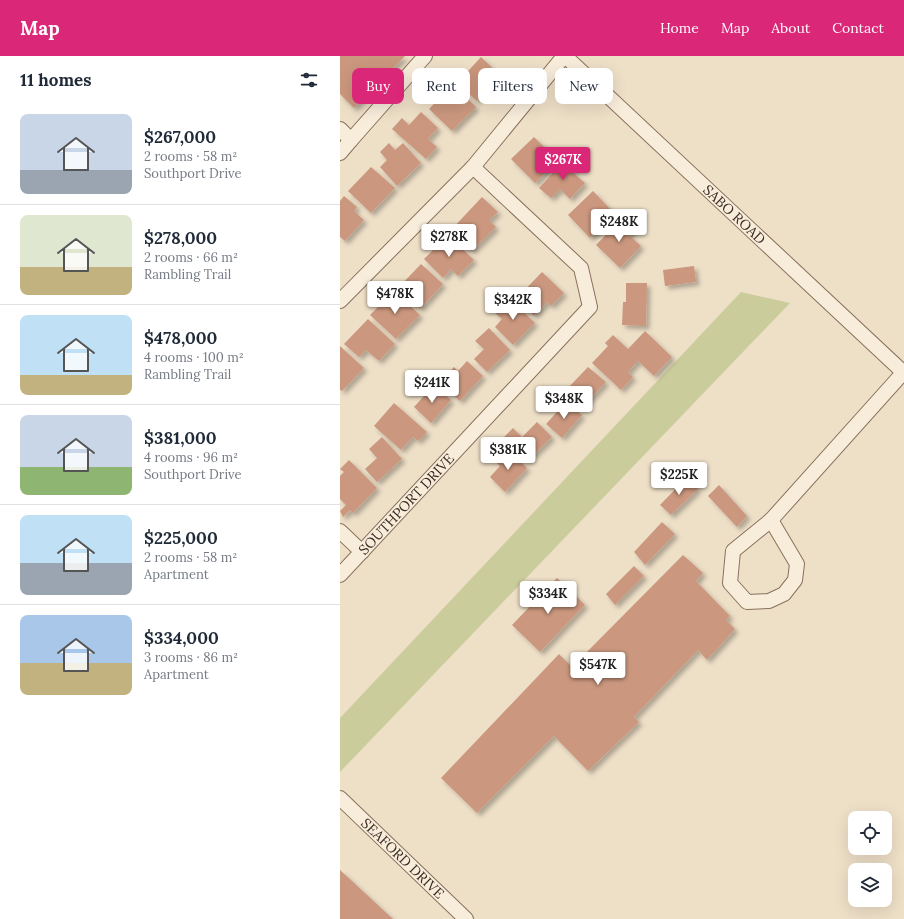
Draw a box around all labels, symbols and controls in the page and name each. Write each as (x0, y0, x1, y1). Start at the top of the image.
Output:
text: Map (20, 16, 60, 40)
text: Home (660, 19, 699, 37)
text: Map (721, 19, 749, 37)
text: About (771, 19, 810, 37)
text: Contact (832, 19, 884, 37)
chip: Buy (352, 68, 404, 104)
chip: Rent (412, 68, 470, 104)
chip: Filters (478, 68, 547, 104)
chip: New (555, 68, 613, 104)
text: 11 homes (20, 69, 92, 91)
icon: filters (298, 69, 320, 91)
text: $267,000 (144, 126, 216, 148)
icon: home (52, 130, 100, 178)
pin: $267K (535, 147, 591, 181)
text: 2 rooms · 58 m² (144, 148, 237, 165)
text: $267K (544, 151, 582, 168)
text: Southport Drive (144, 165, 242, 182)
street label: SABO ROAD (699, 181, 770, 248)
pin: $248K (591, 209, 647, 243)
text: $248K (600, 213, 638, 230)
pin: $278K (421, 224, 477, 258)
text: $278,000 (144, 227, 217, 249)
text: $278K (430, 228, 468, 245)
icon: home (52, 231, 100, 279)
text: 2 rooms · 66 m² (144, 249, 238, 266)
text: Rambling Trail (144, 266, 231, 283)
pin: $478K (367, 281, 423, 315)
text: $478K (376, 285, 414, 302)
pin: $342K (485, 287, 541, 321)
text: $342K (494, 291, 532, 308)
text: $478,000 (144, 327, 217, 349)
icon: home (52, 331, 100, 379)
text: 4 rooms · 100 m² (144, 349, 244, 366)
text: Rambling Trail (144, 366, 231, 383)
pin: $241K (404, 370, 460, 404)
text: $241K (414, 374, 450, 391)
pin: $348K (536, 386, 592, 420)
text: $348K (545, 390, 583, 407)
text: $381,000 (144, 427, 217, 449)
icon: home (52, 431, 100, 479)
pin: $381K (480, 437, 536, 471)
text: $381K (490, 441, 526, 458)
text: 4 rooms · 96 m² (144, 449, 238, 466)
street label: SOUTHPORT DRIVE (355, 449, 458, 558)
pin: $225K (651, 462, 707, 496)
text: Southport Drive (144, 466, 242, 483)
text: $225K (660, 466, 698, 483)
text: $225,000 (144, 527, 218, 549)
icon: home (52, 531, 100, 579)
text: 2 rooms · 58 m² (144, 549, 237, 566)
text: Apartment (144, 566, 209, 583)
pin: $334K (520, 581, 576, 615)
text: $334K (529, 585, 567, 602)
text: $334,000 (144, 627, 219, 649)
icon: home (52, 631, 100, 679)
text: 3 rooms · 86 m² (144, 649, 238, 666)
pin: $547K (570, 652, 626, 686)
text: $547K (579, 656, 617, 673)
text: Apartment (144, 666, 209, 683)
map controls (848, 811, 892, 907)
button: locate (848, 811, 892, 855)
street label: SEAFORD DRIVE (357, 814, 448, 903)
button: layers (848, 863, 892, 907)

